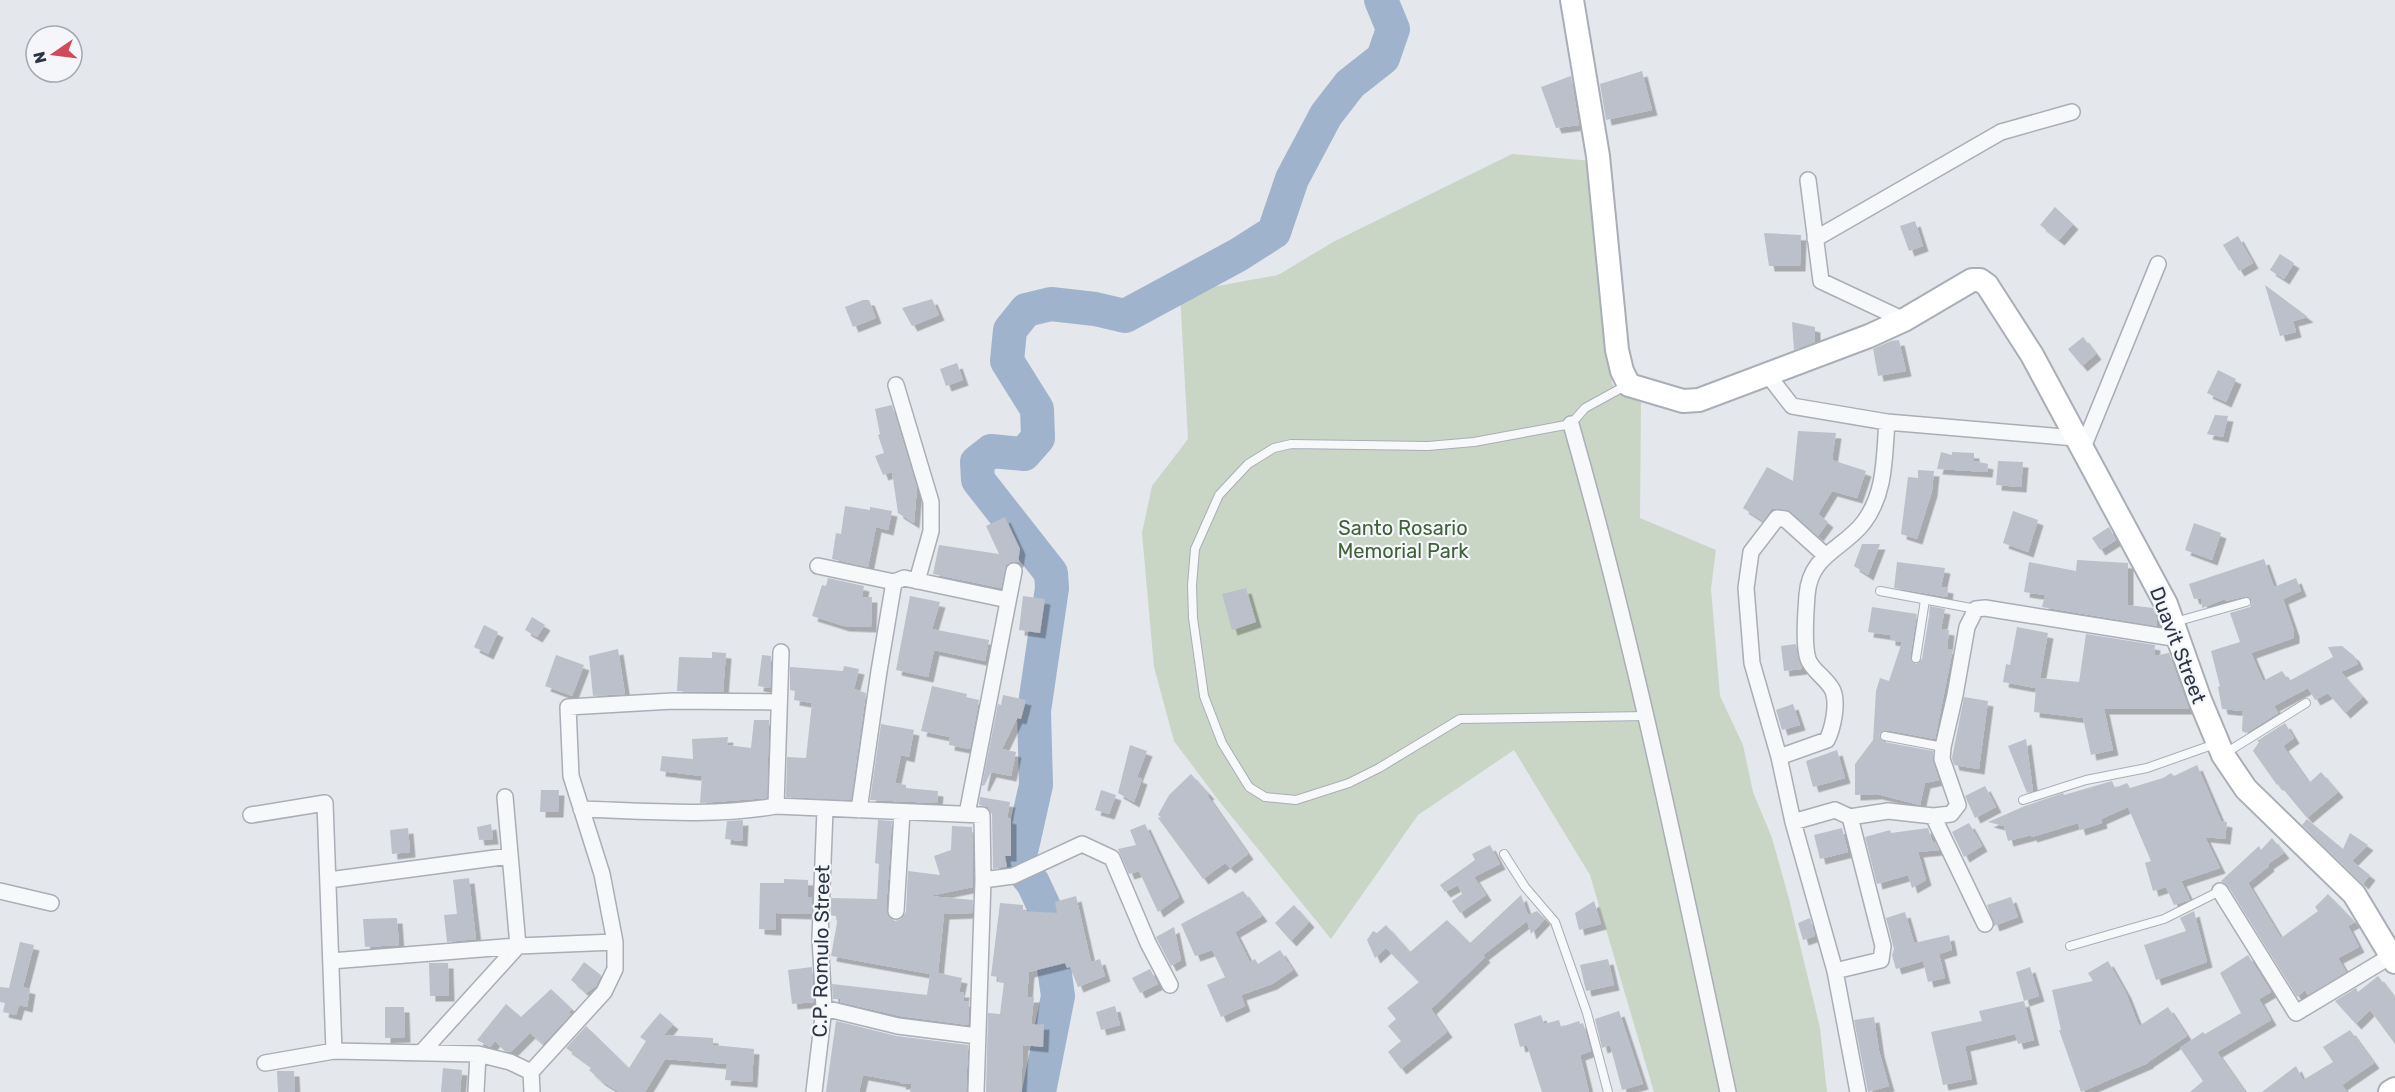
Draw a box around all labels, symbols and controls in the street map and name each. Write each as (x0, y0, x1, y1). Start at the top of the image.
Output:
north arrow (24, 24, 84, 84)
text: N (29, 50, 51, 65)
park label: Santo Rosario Memorial Park (1337, 516, 1469, 563)
street label: Duavit Street (2145, 583, 2211, 707)
street label: C.P. Romulo Street (807, 864, 835, 1038)

